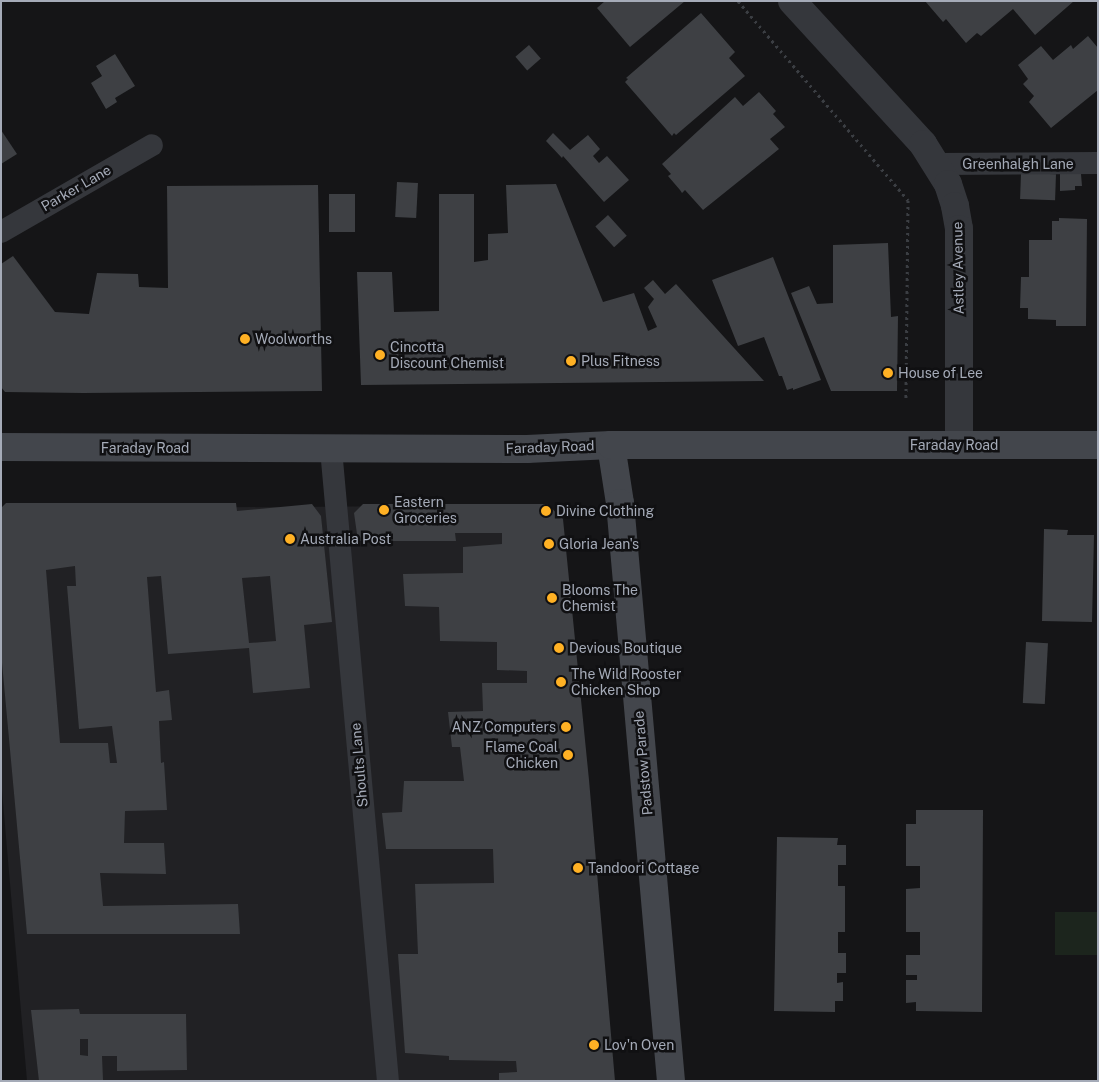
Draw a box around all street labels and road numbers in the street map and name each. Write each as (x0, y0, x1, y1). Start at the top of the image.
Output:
street label: Greenhalgh Lane (962, 156, 1074, 172)
street label: Parker Lane (38, 161, 114, 215)
street label: Astley Avenue (949, 221, 967, 315)
street label: Faraday Road (505, 437, 595, 457)
street label: Faraday Road (910, 437, 998, 453)
street label: Faraday Road (101, 440, 189, 456)
street label: Padstow Parade (630, 710, 656, 816)
street label: Shoults Lane (347, 722, 371, 808)

